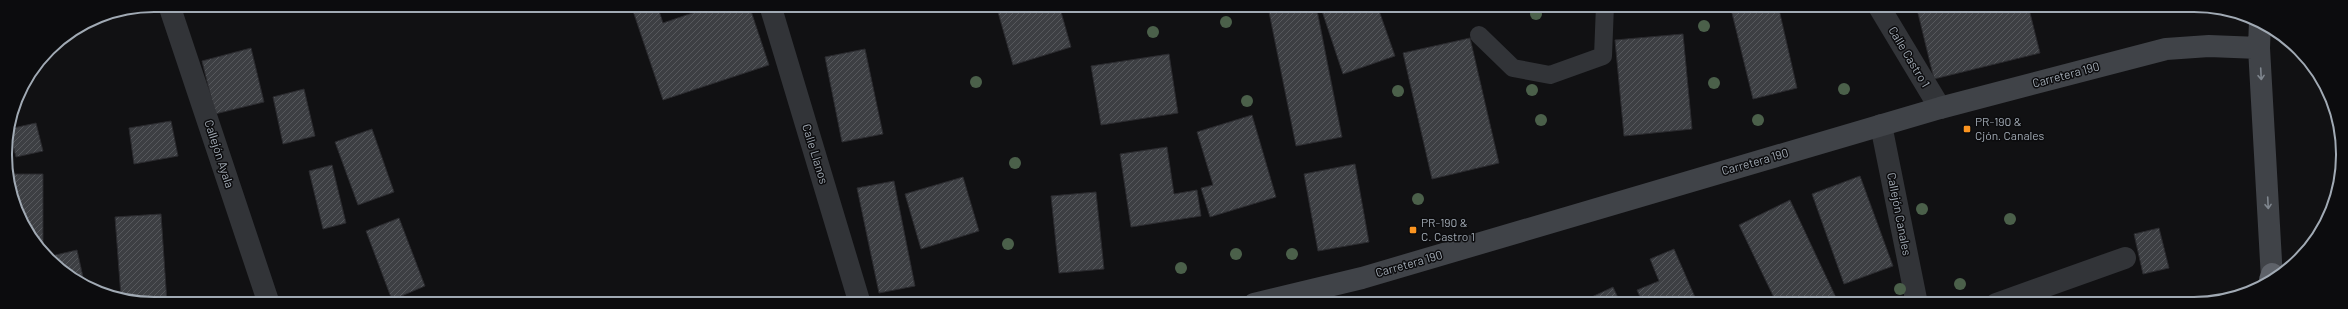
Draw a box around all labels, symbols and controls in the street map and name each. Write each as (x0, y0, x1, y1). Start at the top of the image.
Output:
street label: Calle Castro 1 (1886, 23, 1934, 89)
street label: Carretera 190 (2031, 58, 2101, 90)
one-way arrow (2257, 67, 2265, 80)
place label: PR-190 & Cjón. Canales (1975, 114, 2045, 142)
street label: Callejón Ayala (202, 118, 238, 190)
street label: Calle Llanos (800, 122, 832, 186)
marker: PR-190 & Cjón. Canales (1962, 124, 1972, 134)
street label: Carretera 190 (1720, 145, 1790, 177)
street label: Callejón Canales (1885, 171, 1915, 257)
one-way arrow (2264, 196, 2272, 209)
place label: PR-190 & C. Castro 1 (1421, 215, 1475, 243)
marker: PR-190 & C. Castro 1 (1408, 225, 1418, 235)
street label: Carretera 190 (1374, 247, 1444, 279)

